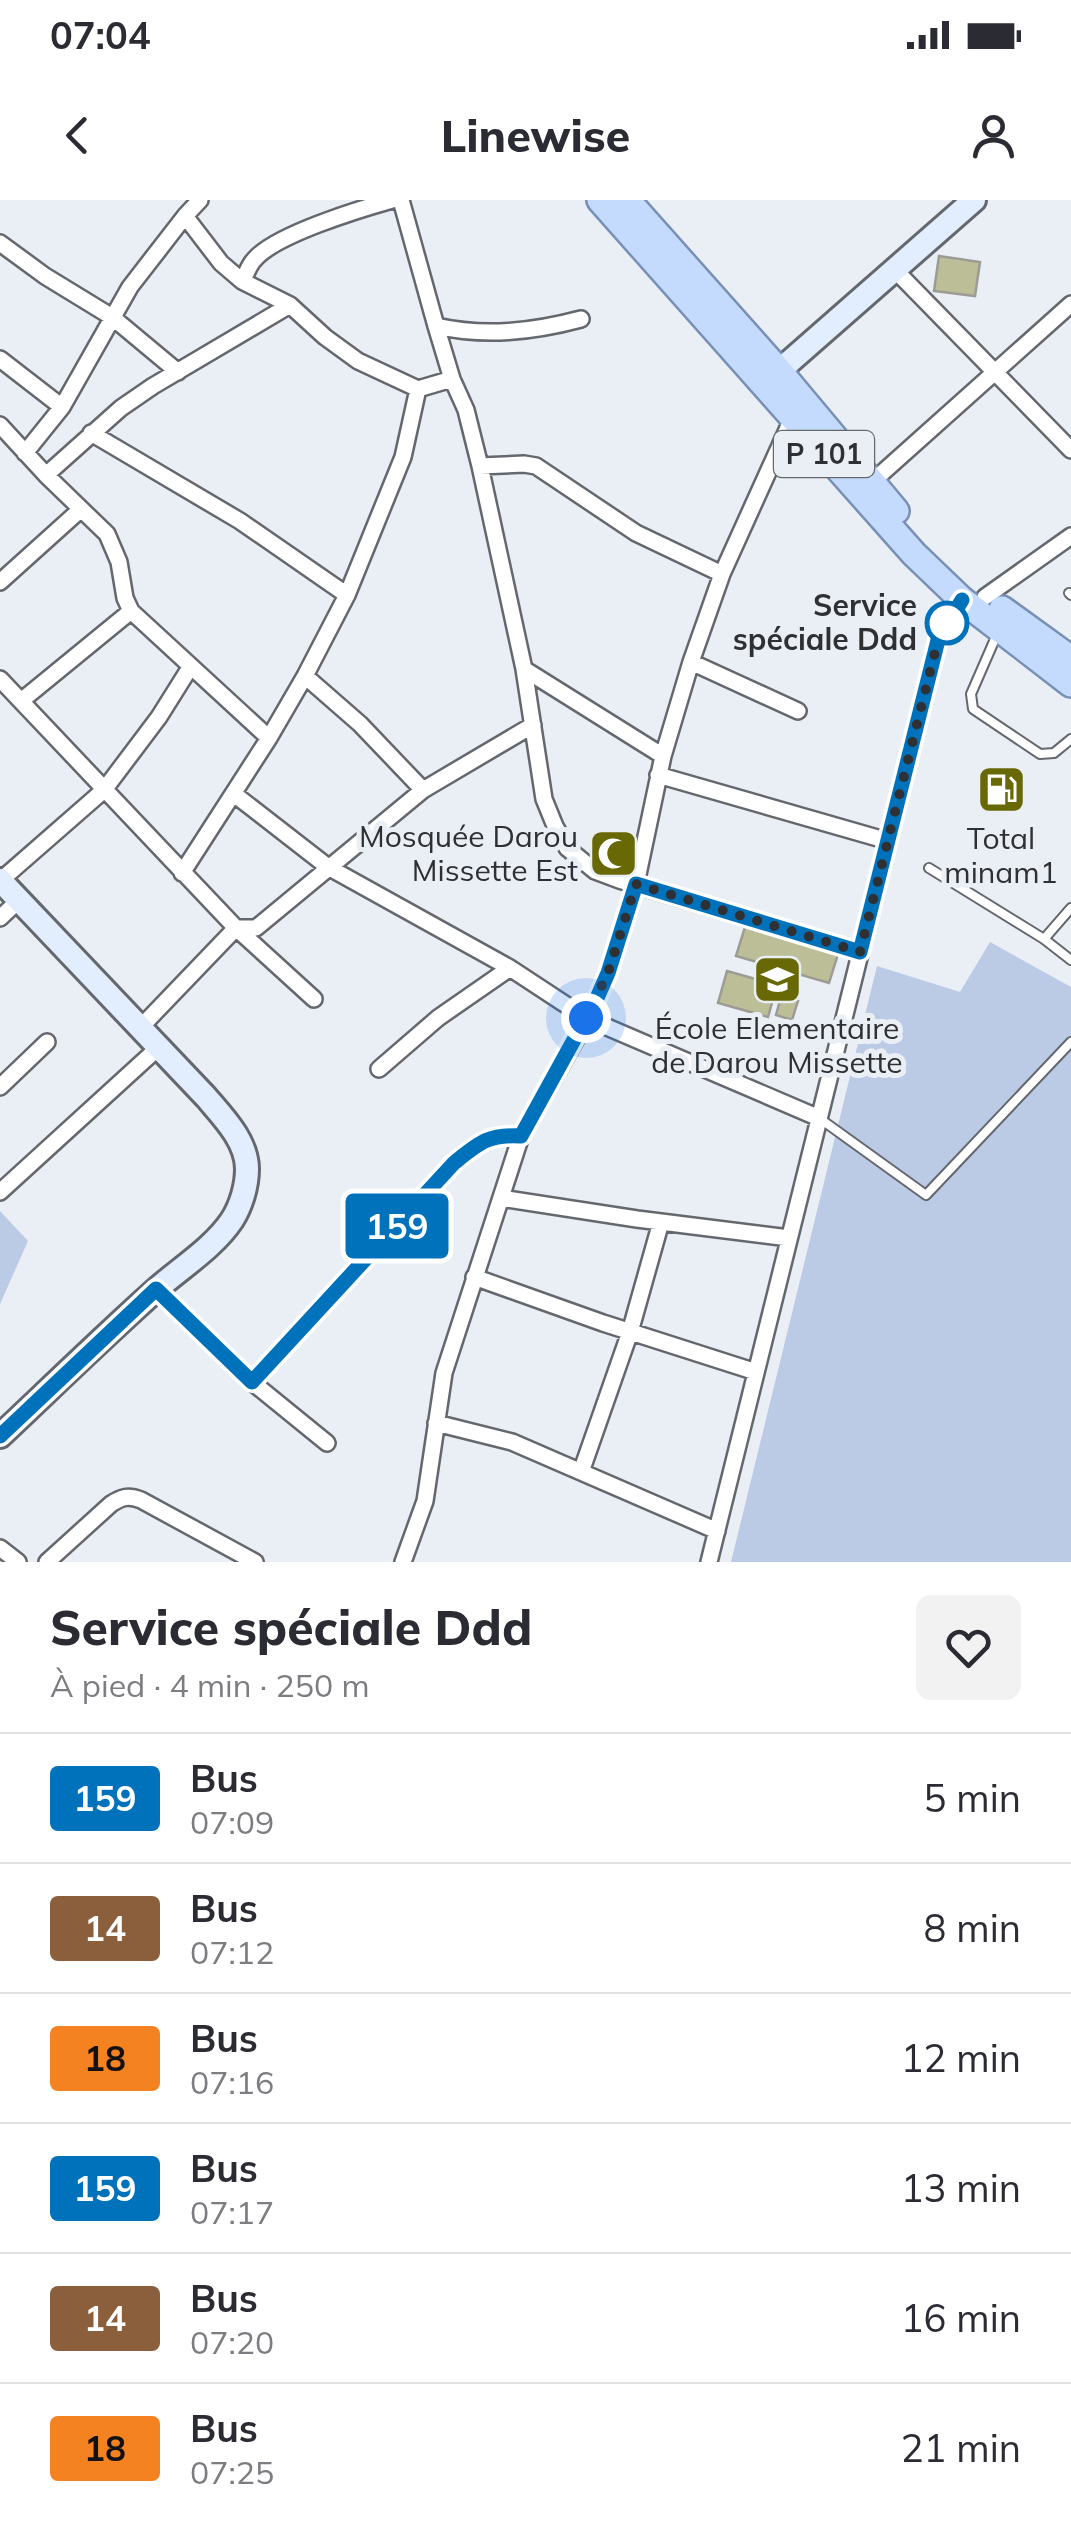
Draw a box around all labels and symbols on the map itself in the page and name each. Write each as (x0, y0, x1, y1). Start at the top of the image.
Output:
road number: P 101 (774, 431, 874, 477)
place label: Service spéciale Ddd (733, 586, 917, 658)
marker: Service spéciale Ddd (926, 602, 968, 644)
fuel station icon: Total minam1 (975, 764, 1027, 816)
place label: Mosquée Darou Missette Est (359, 817, 578, 889)
place label: Total minam1 (944, 819, 1058, 891)
mosque icon: Mosquée Darou Missette Est (587, 828, 639, 880)
school or university icon: École Elementaire de Darou Missette (751, 954, 803, 1006)
your location (561, 993, 611, 1043)
place label: École Elementaire de Darou Missette (651, 1009, 903, 1081)
line badge: 159 (340, 1194, 454, 1258)

